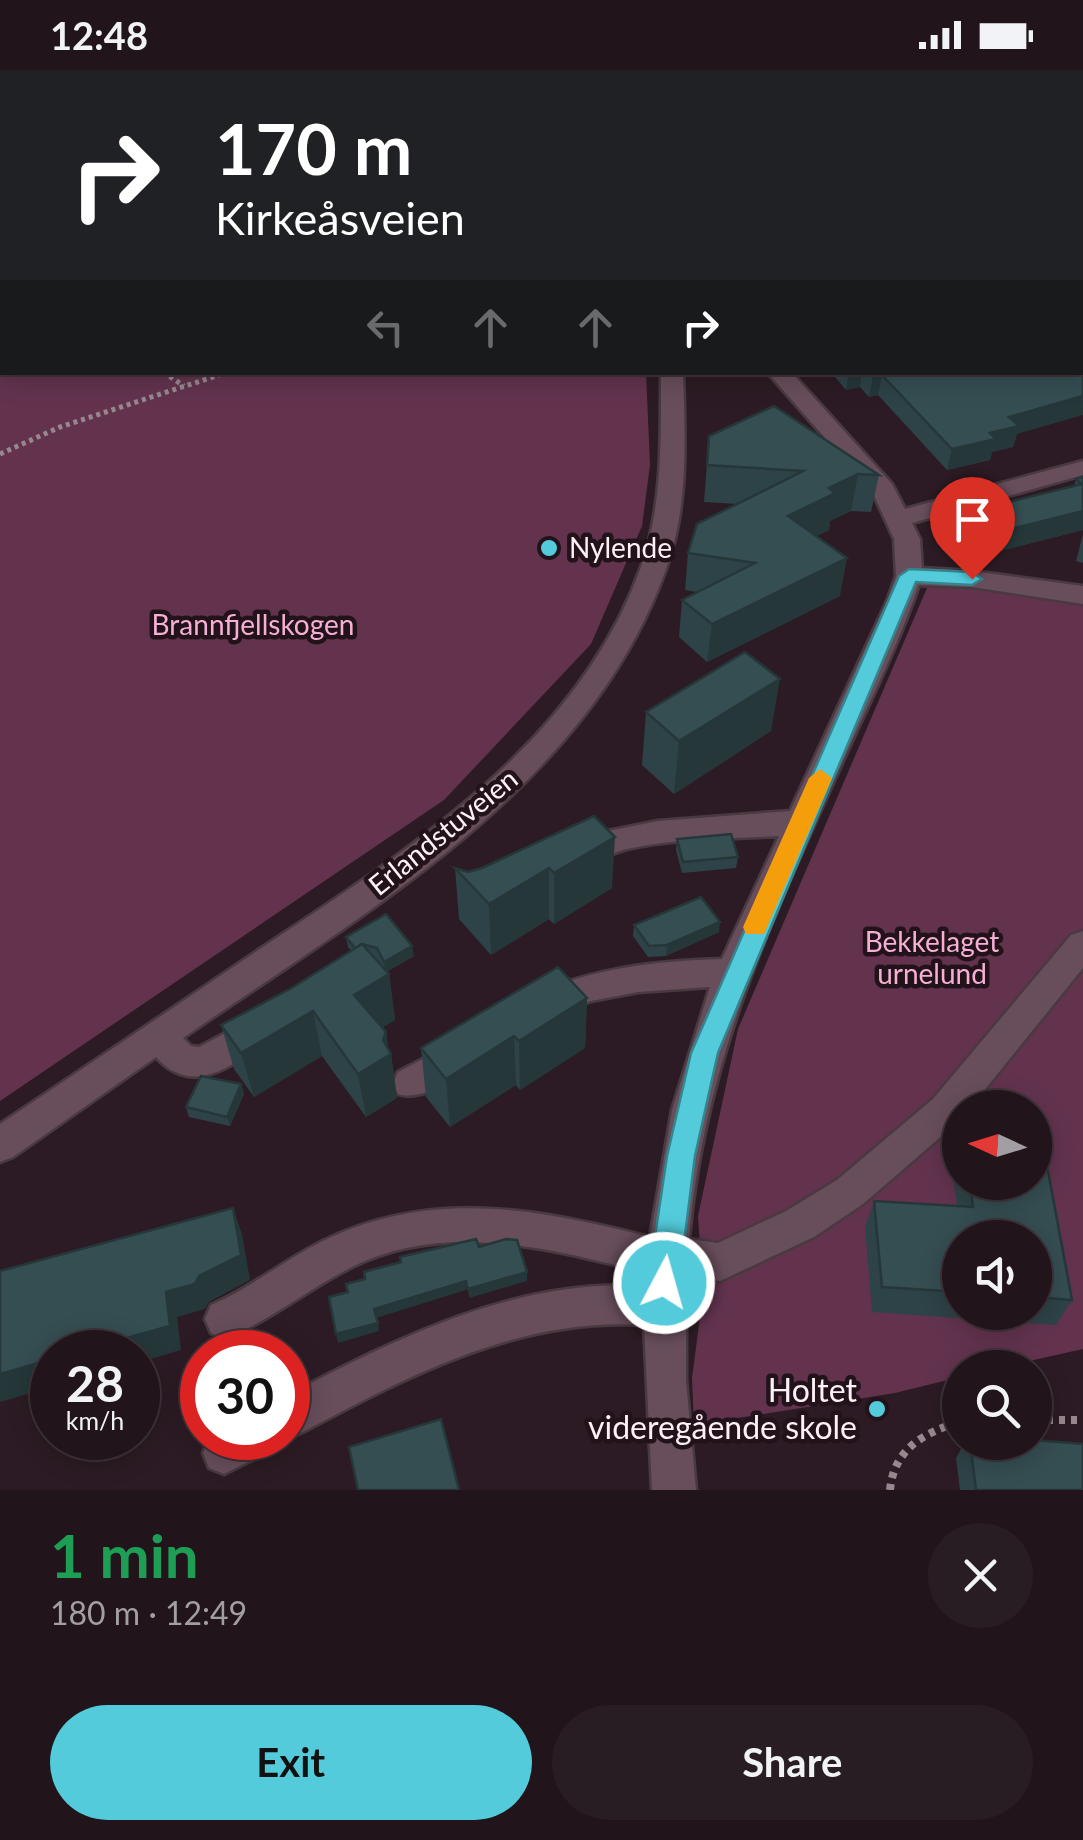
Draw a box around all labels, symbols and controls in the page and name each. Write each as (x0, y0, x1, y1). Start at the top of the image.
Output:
text: 12:48 (50, 12, 148, 58)
text: 170 m (215, 106, 412, 190)
icon: right (50, 110, 180, 240)
text: Kirkeåsveien (215, 191, 465, 245)
icon: left (358, 300, 413, 355)
icon: ahead (463, 300, 518, 355)
icon: ahead (568, 300, 623, 355)
icon: right (673, 300, 728, 355)
pin (930, 477, 1015, 580)
icon: arrive (945, 492, 1000, 547)
place label: Nylende (569, 530, 672, 564)
marker: Nylende (538, 537, 560, 559)
park label: Brannfjellskogen (152, 607, 354, 641)
street label: Erlandstuveien (361, 761, 524, 902)
park label: Bekkelaget urnelund (865, 924, 999, 990)
north arrow (942, 1090, 1052, 1200)
map controls (942, 1090, 1052, 1460)
button: sound (942, 1220, 1052, 1330)
position arrow (612, 1231, 716, 1335)
speed limit sign: 30 (180, 1330, 310, 1460)
button: search (942, 1350, 1052, 1460)
text: 28 (66, 1353, 124, 1413)
place label: Holtet videregående skole (588, 1370, 858, 1446)
marker: Holtet videregående skole (866, 1398, 888, 1420)
text: km/h (66, 1405, 124, 1435)
text: 1 min (50, 1519, 199, 1591)
button: close (928, 1523, 1033, 1628)
text: 180 m · 12:49 (50, 1593, 247, 1632)
button: Exit (50, 1705, 532, 1820)
button: Share (552, 1705, 1033, 1820)

